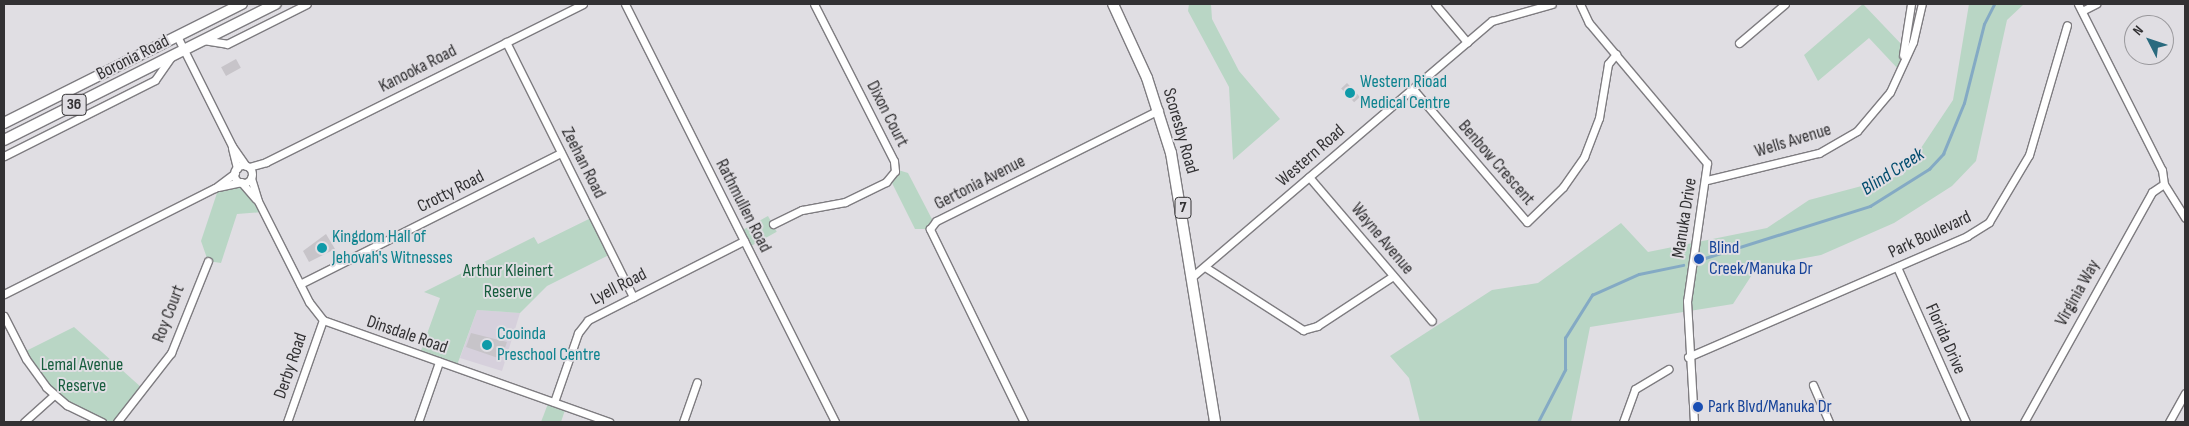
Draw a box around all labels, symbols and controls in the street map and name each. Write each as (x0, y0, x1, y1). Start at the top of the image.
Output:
north arrow (2124, 15, 2174, 65)
text: N (2129, 22, 2147, 39)
street label: Boronia Road (93, 31, 173, 85)
street label: Kanooka Road (376, 40, 460, 98)
place label: Western Rioad Medical Centre (1360, 72, 1450, 115)
street label: Dixon Court (861, 77, 913, 151)
street label: Scoresby Road (1157, 86, 1203, 176)
marker: Western Rioad Medical Centre (1344, 87, 1356, 99)
road number: 36 (62, 92, 86, 118)
street label: Benbow Crescent (1453, 116, 1539, 210)
street label: Wells Avenue (1752, 119, 1834, 163)
street label: Western Road (1272, 120, 1350, 192)
street label: Zeehan Road (556, 124, 610, 202)
water label: Blind Creek (1857, 143, 1929, 201)
street label: Gertonia Avenue (931, 151, 1029, 215)
street label: Rathmullen Road (710, 156, 776, 256)
street label: Crotty Road (414, 166, 488, 218)
street label: Manuka Drive (1668, 176, 1702, 260)
road number: 7 (1174, 194, 1192, 222)
street label: Wayne Avenue (1346, 199, 1418, 279)
street label: Park Boulevard (1885, 206, 1975, 264)
place label: Kingdom Hall of Jehovah's Witnesses (332, 227, 453, 270)
place label: Blind Creek/Manuka Dr (1709, 238, 1813, 280)
marker: Kingdom Hall of Jehovah's Witnesses (316, 242, 328, 254)
marker: Blind Creek/Manuka Dr (1693, 253, 1705, 265)
street label: Virginia Way (2051, 256, 2105, 330)
park label: Arthur Kleinert Reserve (463, 261, 553, 304)
street label: Lyell Road (587, 264, 651, 310)
street label: Roy Court (148, 282, 190, 346)
street label: Florida Drive (1920, 300, 1970, 378)
street label: Dinsdale Road (364, 311, 450, 359)
place label: Cooinda Preschool Centre (497, 324, 600, 366)
street label: Derby Road (270, 330, 312, 402)
marker: Cooinda Preschool Centre (481, 339, 493, 351)
park label: Lemal Avenue Reserve (41, 355, 123, 398)
place label: Park Blvd/Manuka Dr (1708, 396, 1832, 418)
marker: Park Blvd/Manuka Dr (1692, 401, 1704, 413)

